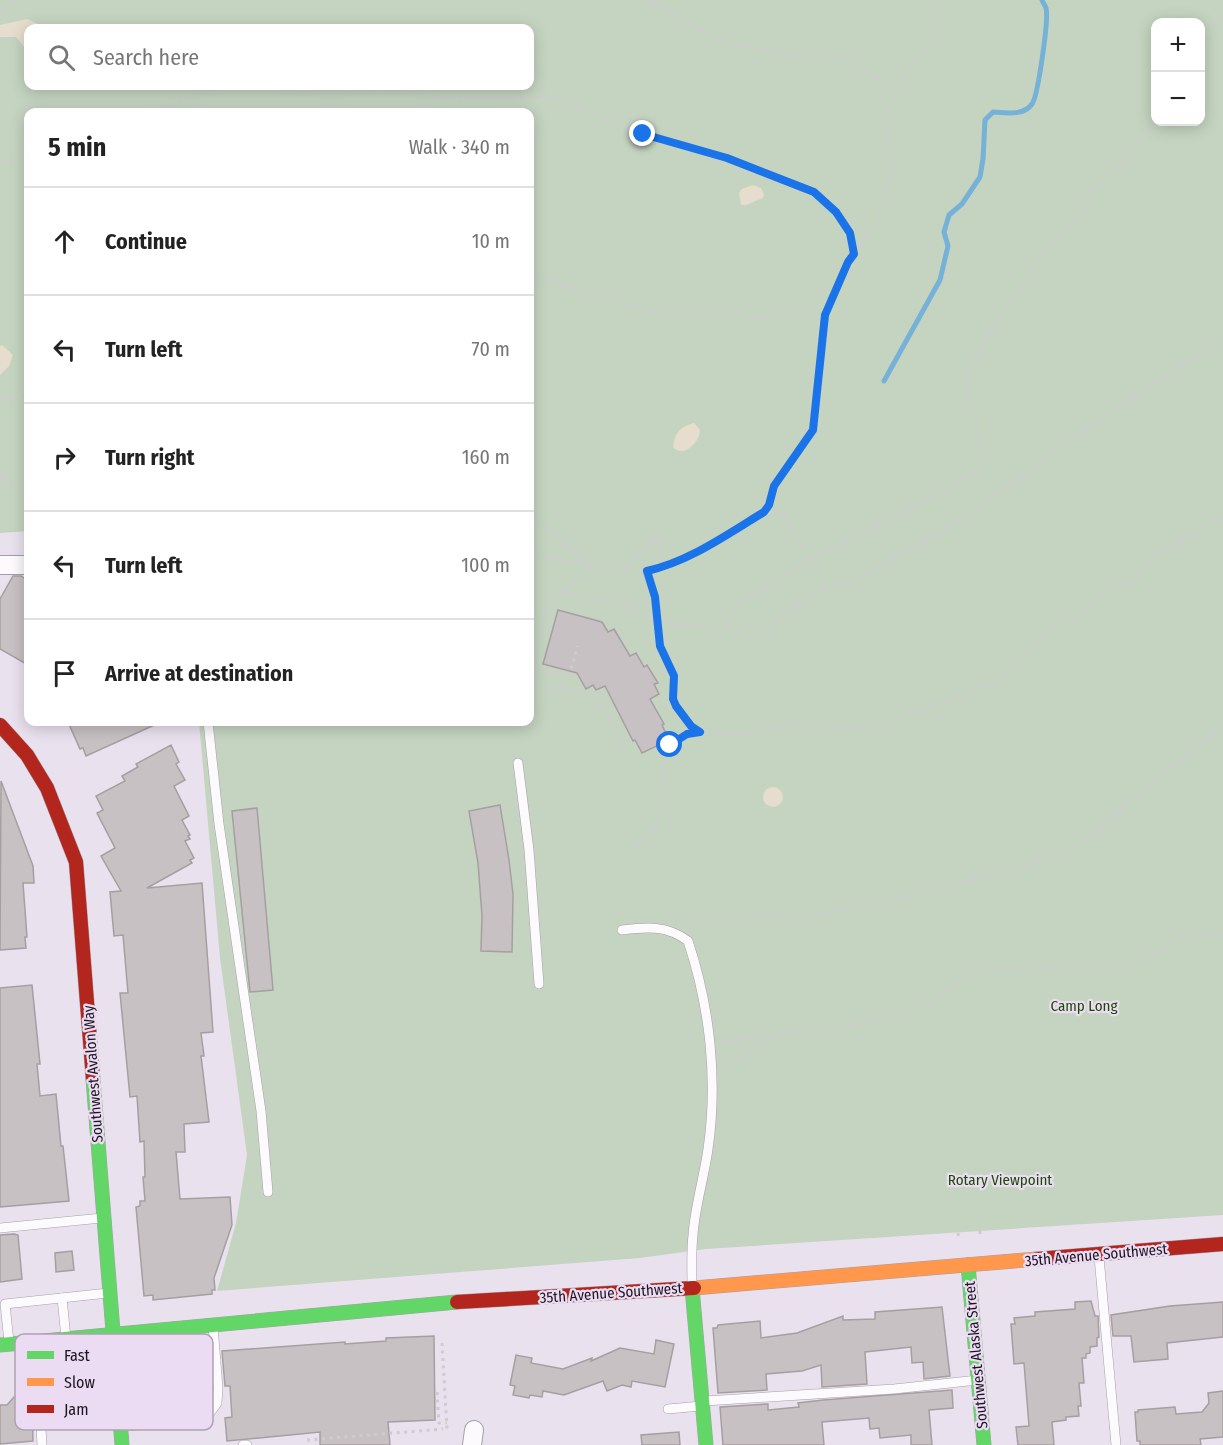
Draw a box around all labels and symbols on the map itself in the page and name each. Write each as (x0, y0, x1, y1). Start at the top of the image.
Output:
route end (629, 120, 655, 146)
route start (656, 731, 682, 757)
park label: Camp Long (1050, 997, 1118, 1015)
street label: Southwest Avalon Way (79, 1005, 107, 1143)
park label: Rotary Viewpoint (948, 1171, 1052, 1189)
street label: 35th Avenue Southwest (1024, 1240, 1168, 1270)
street label: 35th Avenue Southwest (539, 1279, 683, 1307)
street label: Southwest Alaska Street (961, 1280, 991, 1430)
legend (15, 1334, 213, 1430)
text: Fast (64, 1346, 91, 1365)
text: Slow (64, 1373, 95, 1392)
text: Jam (64, 1400, 89, 1419)

